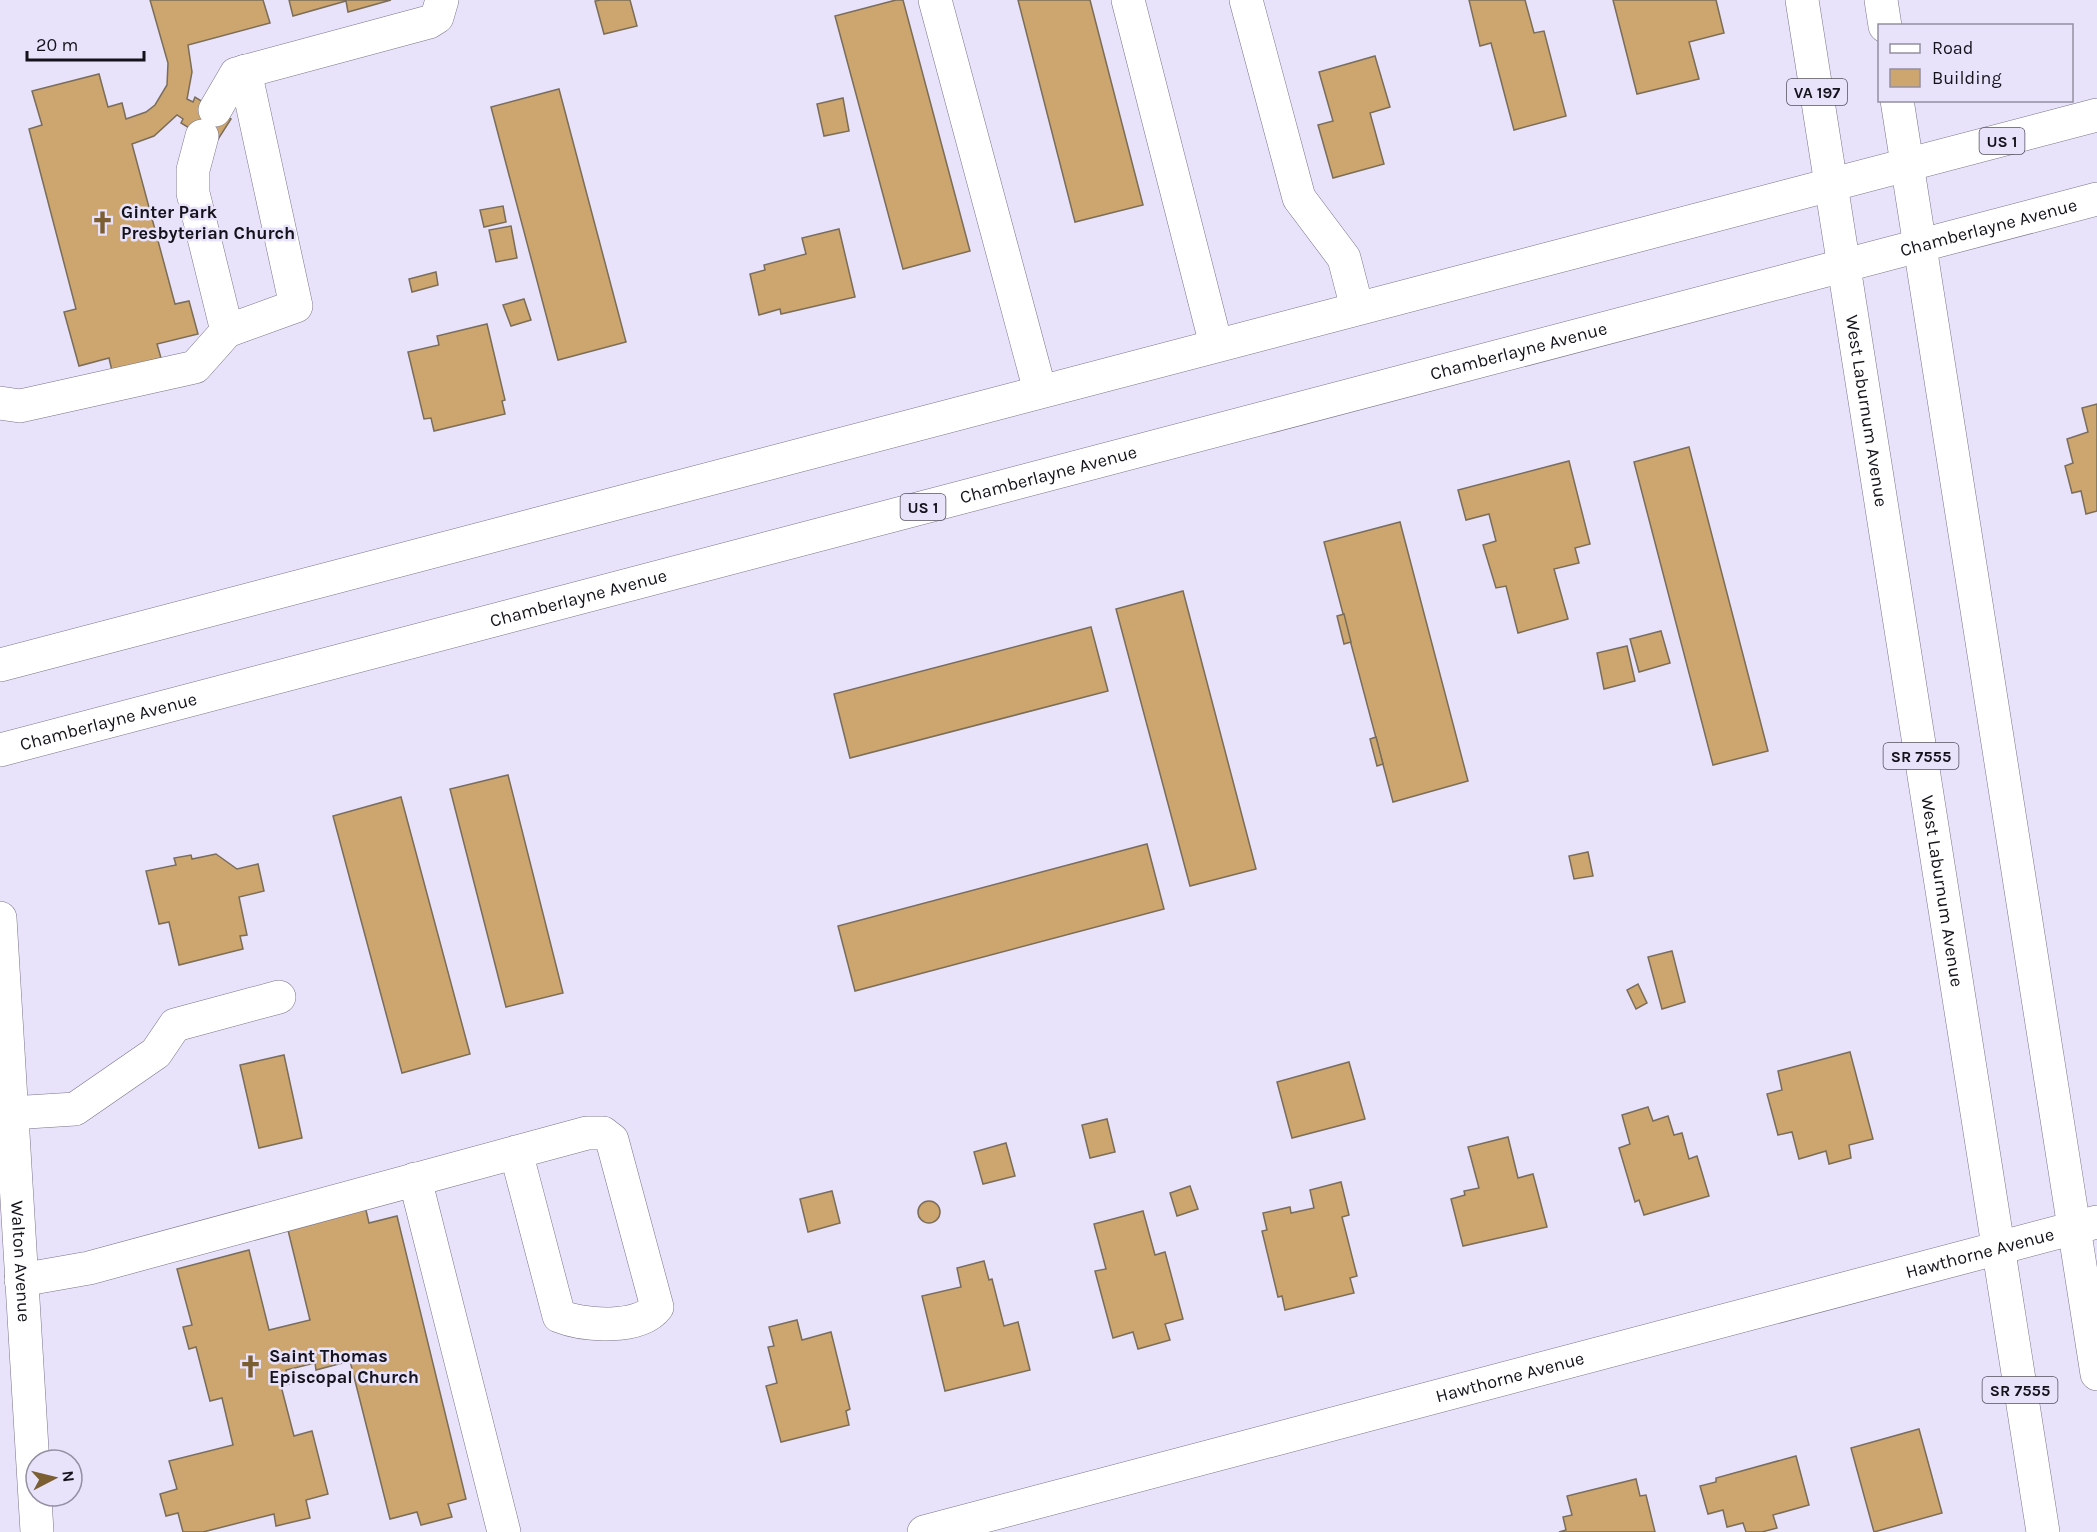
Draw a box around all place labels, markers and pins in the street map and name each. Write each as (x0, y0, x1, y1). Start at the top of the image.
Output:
place label: Ginter Park Presbyterian Church (121, 201, 295, 244)
church icon: Ginter Park Presbyterian Church (90, 209, 116, 235)
place label: Saint Thomas Episcopal Church (269, 1345, 419, 1388)
church icon: Saint Thomas Episcopal Church (238, 1353, 264, 1379)

